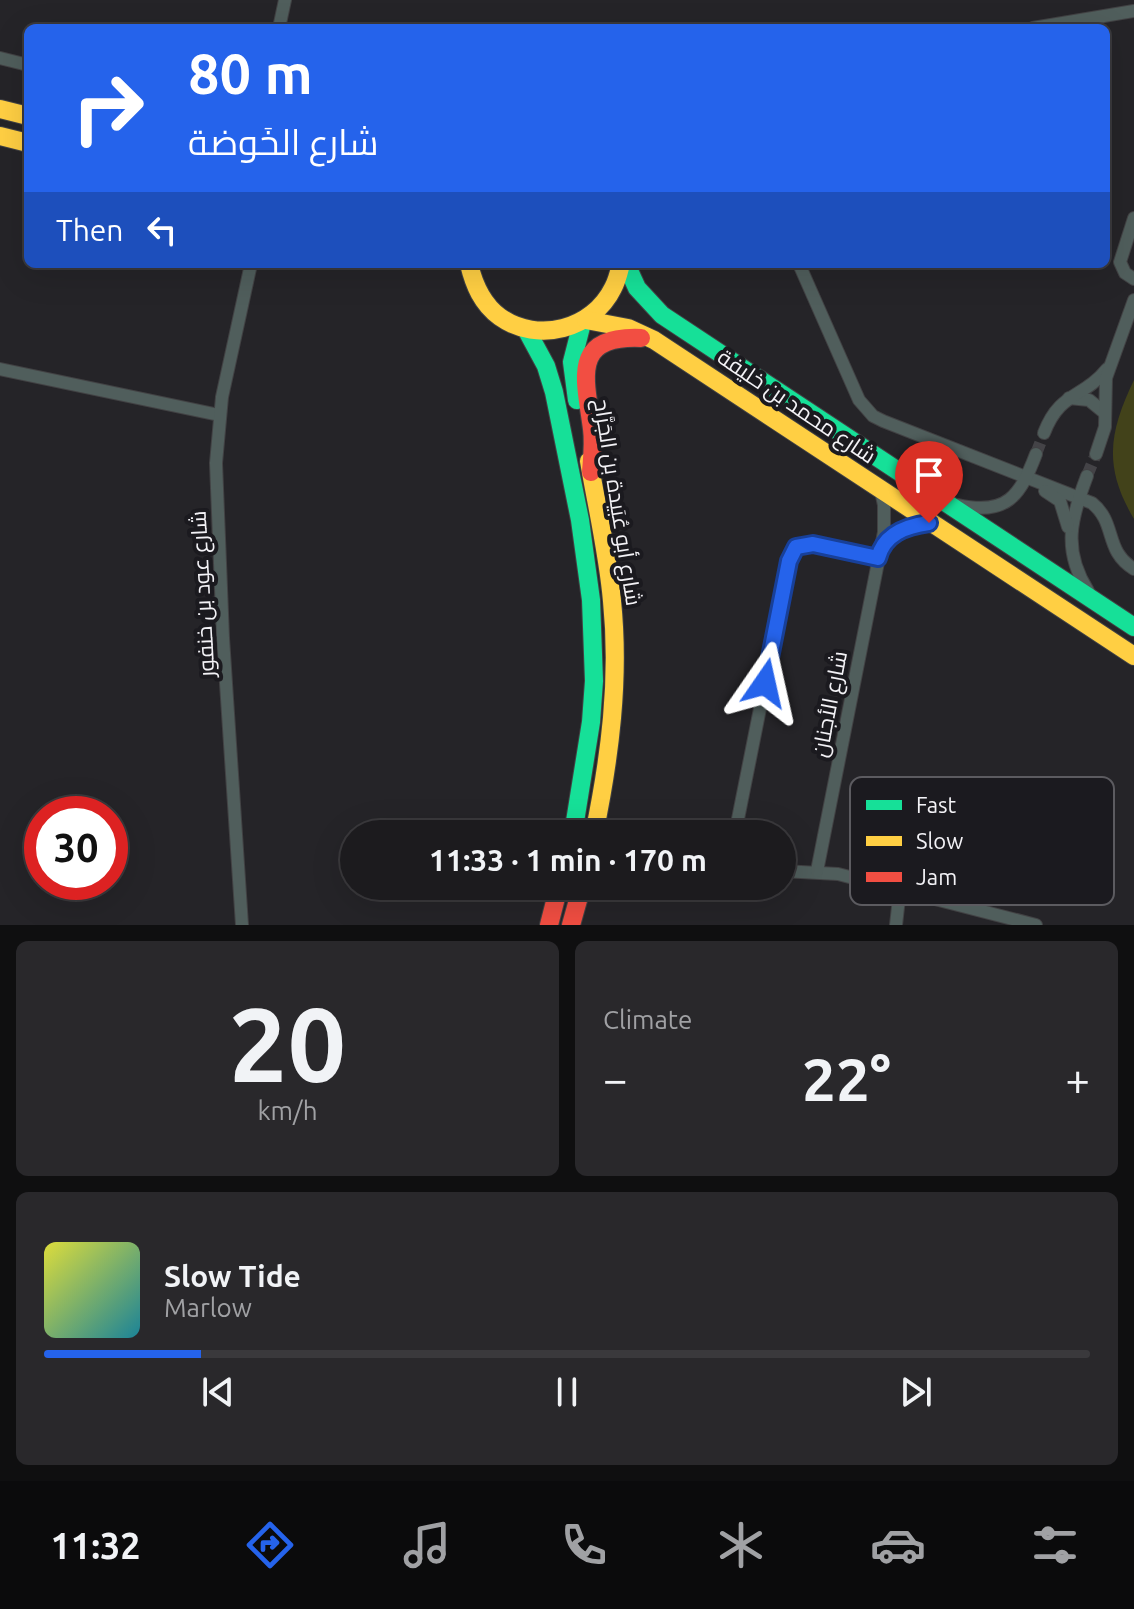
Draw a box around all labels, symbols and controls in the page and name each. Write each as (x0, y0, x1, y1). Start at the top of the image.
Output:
text: 80 m (188, 42, 313, 105)
icon: right (56, 56, 160, 160)
text: شارع الخَوضة (188, 121, 378, 162)
icon: left (140, 208, 184, 252)
text: Then (56, 213, 124, 247)
street label: شارع محمد بن خليفة (712, 343, 881, 470)
street label: شارع أبو عُبَيدة بن الجَرَّاح (587, 396, 647, 608)
pin (895, 441, 963, 523)
icon: arrive (907, 453, 951, 497)
street label: شارع عود بن خنفور (185, 510, 221, 680)
position arrow (723, 641, 807, 725)
street label: شارع الأجنان (806, 649, 854, 760)
legend (850, 777, 1114, 905)
text: Fast (916, 792, 957, 817)
speed limit sign: 30 (24, 796, 128, 900)
text: Slow (916, 828, 963, 853)
text: 11:33 · 1 min · 170 m (429, 843, 707, 877)
text: Jam (916, 864, 957, 889)
text: 20 (229, 985, 346, 1102)
text: Climate (603, 1005, 692, 1034)
text: 22° (802, 1045, 891, 1112)
text: − (603, 1054, 628, 1103)
text: + (1065, 1054, 1090, 1103)
text: km/h (257, 1096, 318, 1125)
text: Slow Tide (164, 1259, 301, 1293)
text: Marlow (164, 1293, 252, 1322)
icon: previous (196, 1370, 240, 1414)
icon: pause (545, 1370, 589, 1414)
icon: next (894, 1370, 938, 1414)
icon: directions (242, 1517, 298, 1573)
icon: music (399, 1517, 455, 1573)
icon: phone (556, 1517, 612, 1573)
icon: climate (713, 1517, 769, 1573)
icon: car (870, 1517, 926, 1573)
icon: filters (1027, 1517, 1083, 1573)
text: 11:32 (51, 1525, 141, 1566)

